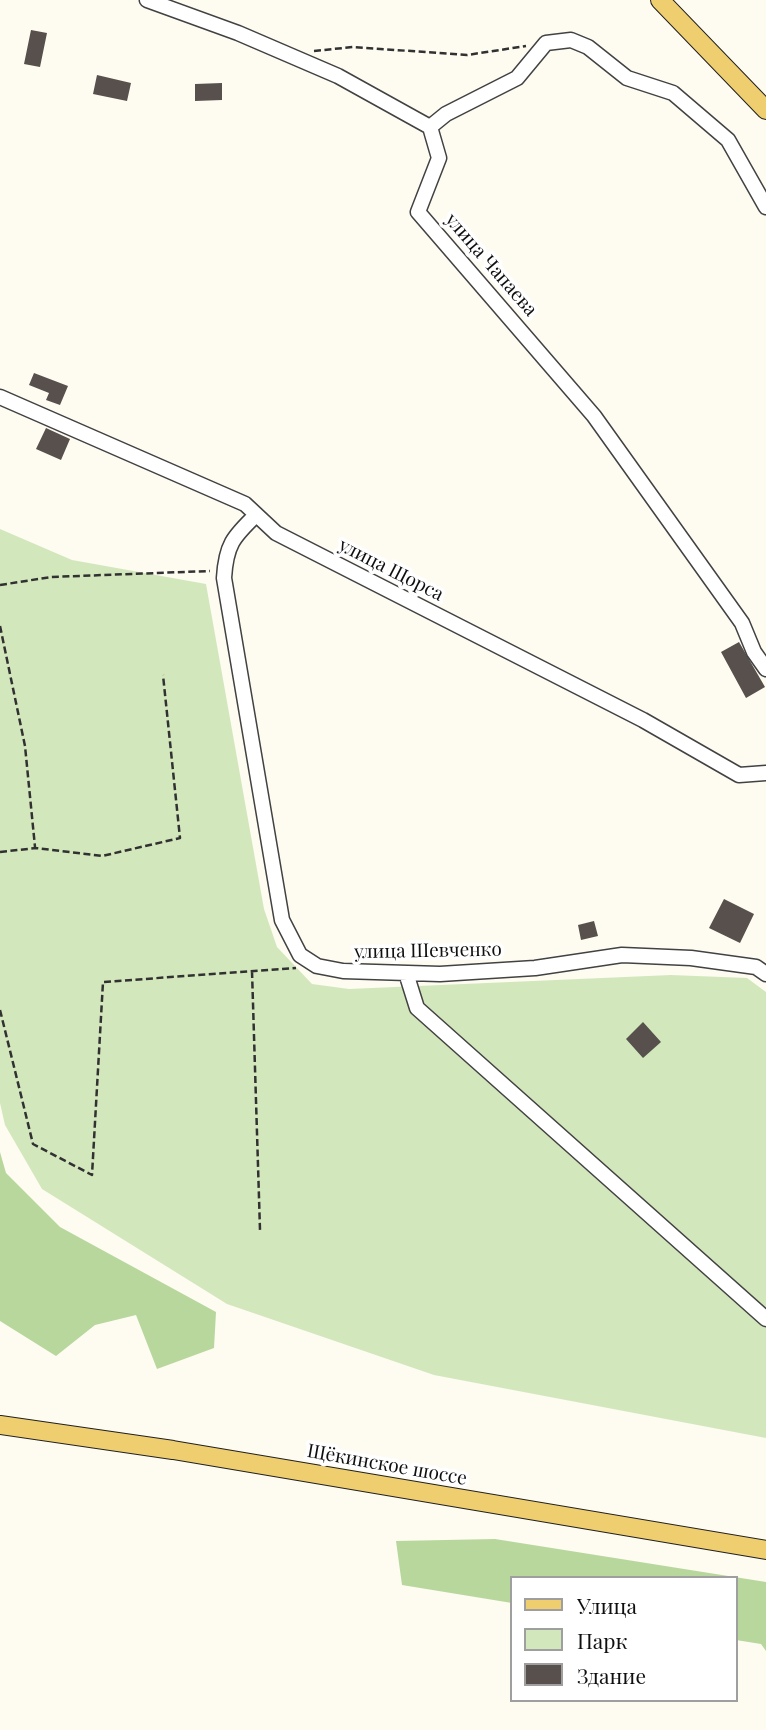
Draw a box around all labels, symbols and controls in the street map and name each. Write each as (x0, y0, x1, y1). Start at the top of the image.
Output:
street label: улица Чапаева (440, 209, 542, 321)
street label: улица Щорса (335, 534, 447, 606)
street label: улица Шевченко (354, 938, 502, 964)
street label: Щёкинское шоссе (305, 1440, 469, 1490)
legend (510, 1576, 738, 1702)
text: Улица (577, 1591, 637, 1619)
text: Парк (577, 1626, 627, 1654)
text: Здание (577, 1661, 646, 1689)

